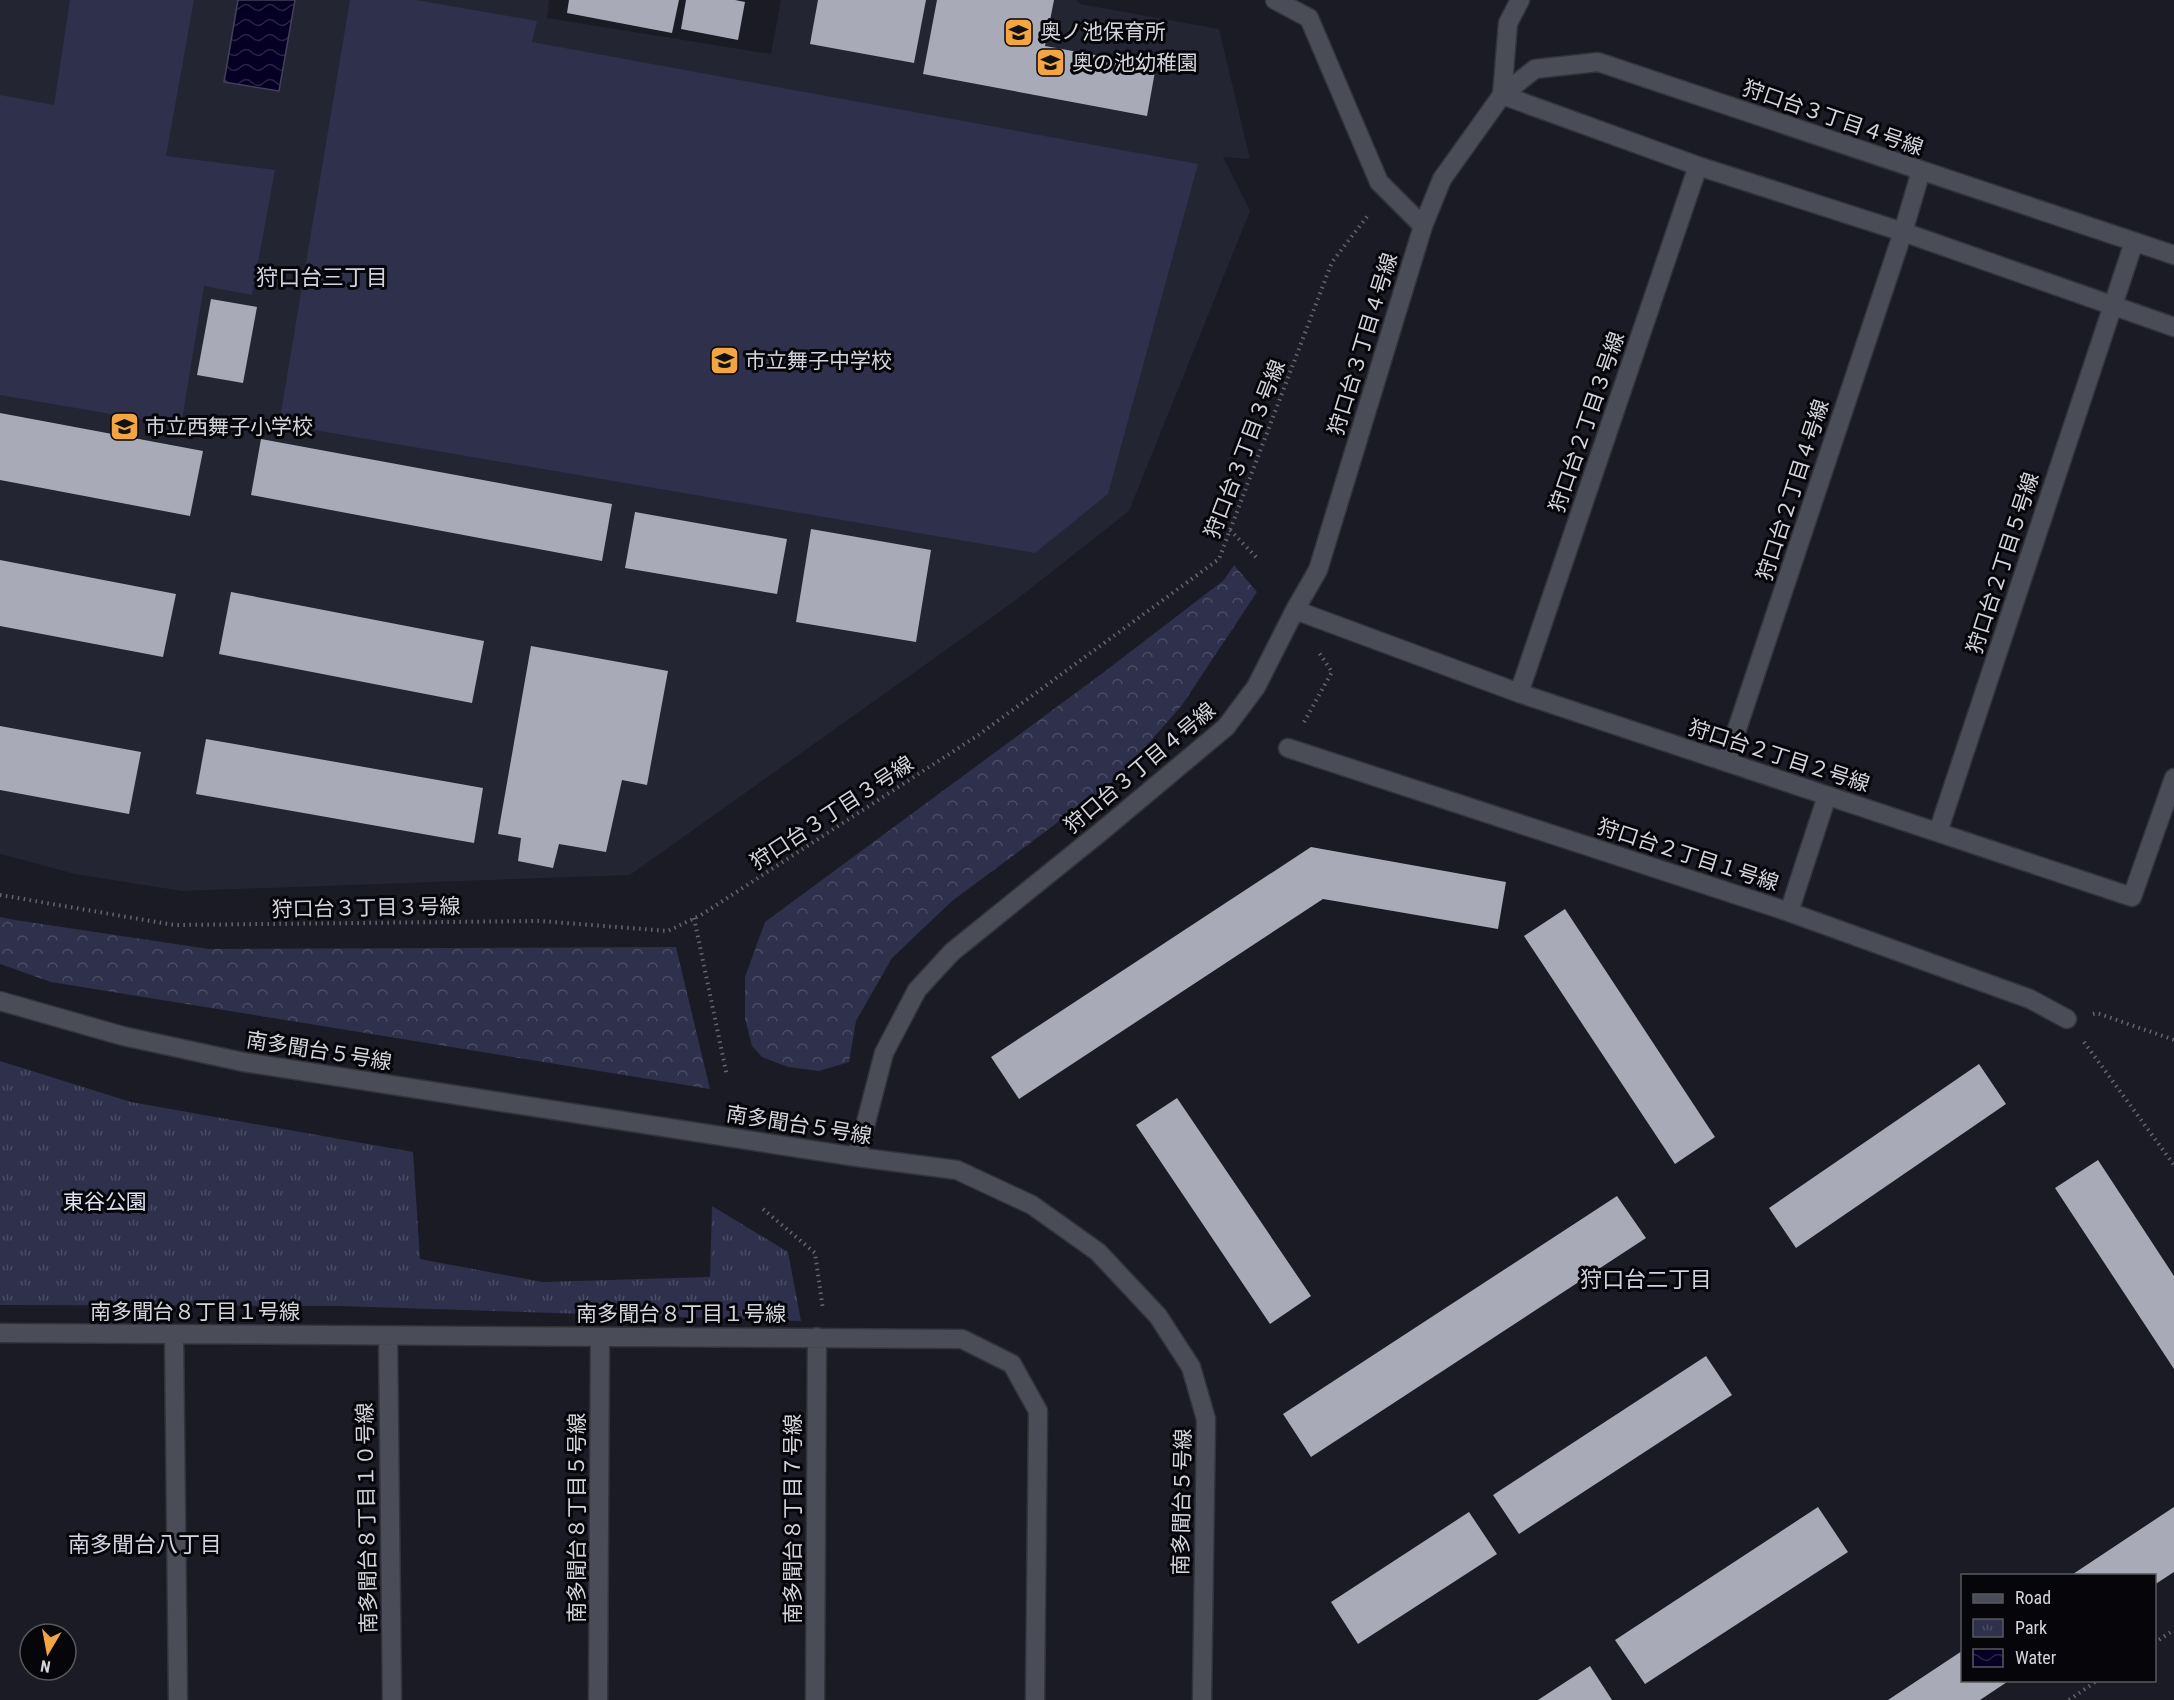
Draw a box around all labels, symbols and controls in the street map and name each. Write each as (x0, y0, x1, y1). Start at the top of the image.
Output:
school or university icon: 奥ノ池保育所 (1003, 16, 1035, 48)
place label: 奥ノ池保育所 (1040, 20, 1166, 44)
school or university icon: 奥の池幼稚園 (1035, 47, 1067, 79)
place label: 奥の池幼稚園 (1072, 51, 1198, 75)
street label: 狩口台３丁目４号線 (1740, 76, 1926, 160)
street label: 狩口台３丁目４号線 (1324, 250, 1402, 438)
district label: 狩口台三丁目 (256, 265, 388, 290)
street label: 狩口台２丁目３号線 (1545, 329, 1629, 515)
school or university icon: 市立舞子中学校 (708, 345, 740, 377)
place label: 市立舞子中学校 (745, 349, 892, 373)
street label: 狩口台３丁目３号線 (1200, 356, 1290, 542)
street label: 狩口台２丁目４号線 (1752, 396, 1834, 584)
school or university icon: 市立西舞子小学校 (108, 411, 140, 443)
place label: 市立西舞子小学校 (145, 415, 313, 439)
street label: 狩口台２丁目５号線 (1962, 469, 2044, 657)
street label: 狩口台３丁目４号線 (1060, 698, 1220, 838)
street label: 狩口台２丁目２号線 (1685, 715, 1873, 797)
street label: 狩口台３丁目３号線 (746, 751, 918, 875)
street label: 狩口台２丁目１号線 (1594, 814, 1782, 896)
street label: 狩口台３丁目３号線 (271, 894, 461, 922)
street label: 南多聞台５号線 (245, 1028, 393, 1074)
street label: 南多聞台５号線 (725, 1102, 873, 1148)
park label: 東谷公園 (63, 1190, 147, 1214)
district label: 狩口台二丁目 (1580, 1267, 1712, 1292)
street label: 南多聞台８丁目１号線 (90, 1300, 300, 1324)
street label: 南多聞台８丁目１号線 (576, 1302, 786, 1326)
street label: 南多聞台８丁目１０号線 (353, 1402, 381, 1634)
street label: 南多聞台８丁目５号線 (565, 1413, 589, 1623)
street label: 南多聞台８丁目７号線 (781, 1414, 805, 1624)
street label: 南多聞台５号線 (1169, 1428, 1195, 1576)
district label: 南多聞台八丁目 (68, 1532, 222, 1557)
legend (1961, 1574, 2156, 1682)
text: Road (2015, 1587, 2051, 1608)
text: Park (2015, 1617, 2047, 1638)
north arrow (18, 1622, 78, 1682)
text: Water (2015, 1647, 2057, 1668)
text: N (39, 1656, 52, 1676)

